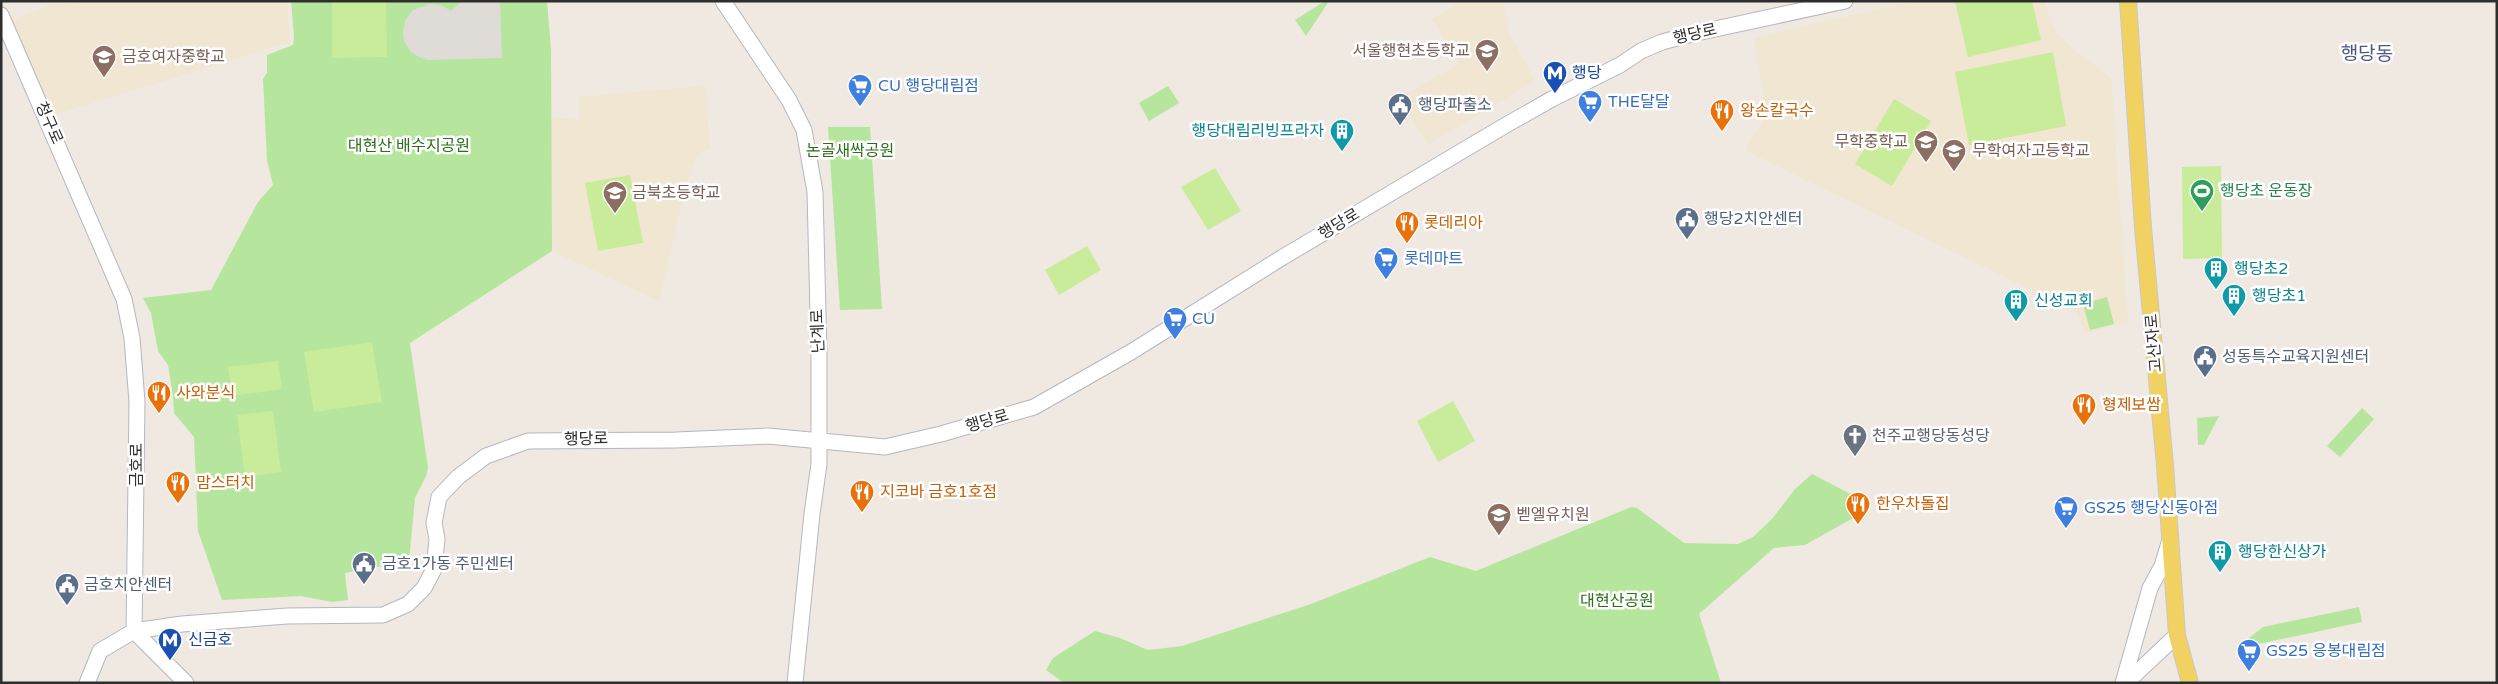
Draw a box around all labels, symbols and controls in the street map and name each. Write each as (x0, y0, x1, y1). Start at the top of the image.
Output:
street label: 행당로 (1671, 19, 1719, 49)
school or university icon: 서울행현초등학교 (1474, 38, 1500, 72)
place label: 서울행현초등학교 (1352, 41, 1470, 61)
district label: 행당동 (2341, 43, 2393, 65)
school or university icon: 금호여자중학교 (91, 44, 117, 78)
place label: 금호여자중학교 (122, 47, 225, 67)
metro station icon: 행당 (1542, 60, 1568, 94)
place label: 행당 (1572, 63, 1602, 83)
supermarket icon: CU 행당대림점 (847, 73, 873, 107)
place label: CU 행당대림점 (878, 76, 979, 96)
supermarket icon: THE달달 (1577, 89, 1603, 123)
public building icon: 행당파출소 (1387, 92, 1413, 126)
place label: THE달달 (1608, 92, 1670, 112)
place label: 행당파출소 (1418, 95, 1492, 115)
restaurant icon: 왕손칼국수 (1709, 98, 1735, 132)
street label: 청구로 (31, 99, 67, 147)
place label: 왕손칼국수 (1740, 101, 1814, 121)
building icon: 행당대림리빙프라자 (1329, 118, 1355, 152)
place label: 행당대림리빙프라자 (1192, 121, 1324, 141)
school or university icon: 무학중학교 (1913, 129, 1939, 163)
place label: 무학중학교 (1834, 132, 1908, 152)
park label: 대현산 배수지공원 (348, 136, 470, 156)
school or university icon: 무학여자고등학교 (1941, 138, 1967, 172)
park label: 논골새싹공원 (806, 141, 894, 161)
place label: 무학여자고등학교 (1972, 141, 2090, 161)
sports icon: 행당초 운동장 (2189, 178, 2215, 212)
school or university icon: 금북초등학교 (602, 180, 628, 214)
place label: 행당초 운동장 (2220, 181, 2313, 201)
place label: 금북초등학교 (632, 183, 720, 203)
street label: 행당로 (1315, 204, 1363, 244)
public building icon: 행당2치안센터 (1674, 206, 1700, 240)
place label: 행당2치안센터 (1704, 209, 1802, 229)
restaurant icon: 롯데리아 (1394, 210, 1420, 244)
place label: 롯데리아 (1424, 213, 1483, 233)
supermarket icon: 롯데마트 (1373, 246, 1399, 280)
place label: 롯데마트 (1404, 249, 1463, 269)
building icon: 행당초2 (2203, 256, 2229, 290)
place label: 행당초2 (2234, 259, 2288, 279)
building icon: 행당초1 (2221, 283, 2247, 317)
place label: 행당초1 (2252, 286, 2306, 306)
building icon: 신성교회 (2003, 288, 2029, 322)
place label: 신성교회 (2034, 291, 2093, 311)
supermarket icon: CU (1162, 306, 1188, 340)
street label: 난계로 (807, 308, 829, 353)
place label: CU (1192, 309, 1215, 329)
street label: 고산자로 (2141, 313, 2167, 373)
public building icon: 성동특수교육지원센터 (2192, 344, 2218, 378)
place label: 성동특수교육지원센터 (2222, 347, 2369, 367)
restaurant icon: 사와분식 (146, 380, 172, 414)
place label: 사와분식 (176, 383, 235, 403)
restaurant icon: 형제보쌈 (2071, 392, 2097, 426)
place label: 형제보쌈 (2102, 395, 2161, 415)
street label: 행당로 (963, 405, 1011, 437)
church icon: 천주교행당동성당 (1842, 423, 1868, 457)
place label: 천주교행당동성당 (1872, 426, 1990, 446)
street label: 행당로 (564, 429, 609, 449)
street label: 금호로 (127, 443, 147, 487)
restaurant icon: 맘스터치 (165, 470, 191, 504)
place label: 맘스터치 (196, 473, 255, 493)
restaurant icon: 지코바 금호1호점 (849, 479, 875, 513)
place label: 지코바 금호1호점 (880, 482, 997, 502)
restaurant icon: 한우차돌집 (1845, 491, 1871, 525)
place label: 한우차돌집 (1876, 494, 1950, 514)
supermarket icon: GS25 행당신동아점 (2053, 495, 2079, 529)
place label: GS25 행당신동아점 (2084, 498, 2219, 518)
school or university icon: 벧엘유치원 (1486, 502, 1512, 536)
place label: 벧엘유치원 (1516, 505, 1590, 525)
building icon: 행당한신상가 (2207, 539, 2233, 573)
place label: 행당한신상가 (2238, 542, 2327, 562)
public building icon: 금호1가동 주민센터 (351, 551, 377, 585)
place label: 금호1가동 주민센터 (382, 554, 514, 574)
public building icon: 금호치안센터 (54, 572, 80, 606)
place label: 금호치안센터 (84, 575, 172, 595)
park label: 대현산공원 (1580, 591, 1654, 611)
metro station icon: 신금호 (157, 627, 183, 661)
place label: 신금호 (188, 630, 232, 650)
supermarket icon: GS25 응봉대림점 (2236, 638, 2262, 672)
place label: GS25 응봉대림점 (2266, 641, 2386, 661)

